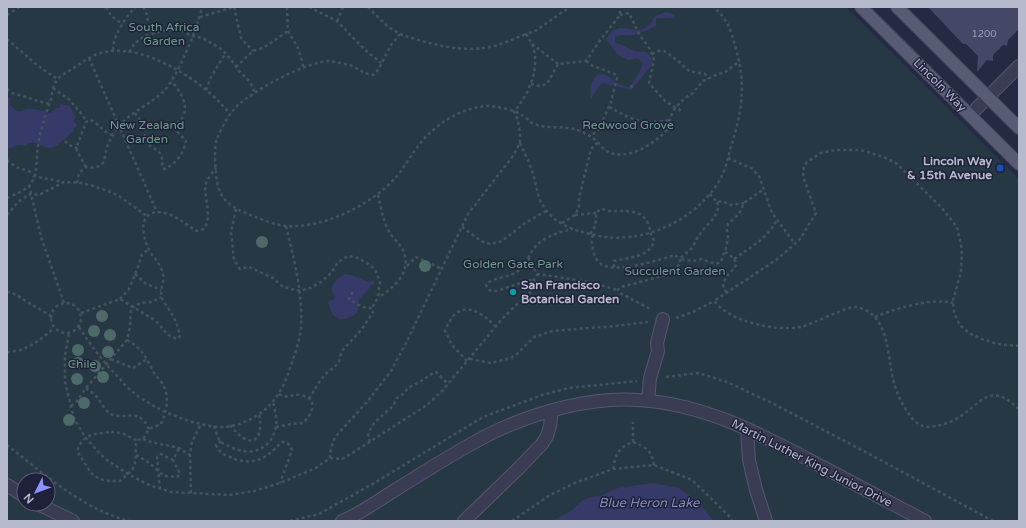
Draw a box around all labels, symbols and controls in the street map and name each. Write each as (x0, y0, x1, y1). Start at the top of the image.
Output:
park label: South Africa Garden (128, 20, 200, 48)
house number: 1200 (971, 28, 997, 40)
street label: Lincoln Way (911, 56, 970, 115)
park label: New Zealand Garden (110, 118, 184, 146)
park label: Redwood Grove (582, 118, 674, 132)
place label: Lincoln Way & 15th Avenue (907, 154, 993, 182)
marker: Lincoln Way & 15th Avenue (995, 163, 1005, 173)
park label: Golden Gate Park (463, 257, 563, 271)
park label: Succulent Garden (624, 264, 726, 278)
place label: San Francisco Botanical Garden (521, 278, 619, 306)
marker: San Francisco Botanical Garden (508, 287, 518, 297)
park label: Chile (68, 357, 96, 371)
street label: Martin Luther King Junior Drive (729, 416, 895, 510)
north arrow (16, 472, 56, 512)
text: N (21, 491, 37, 506)
water label: Blue Heron Lake (599, 495, 700, 511)

